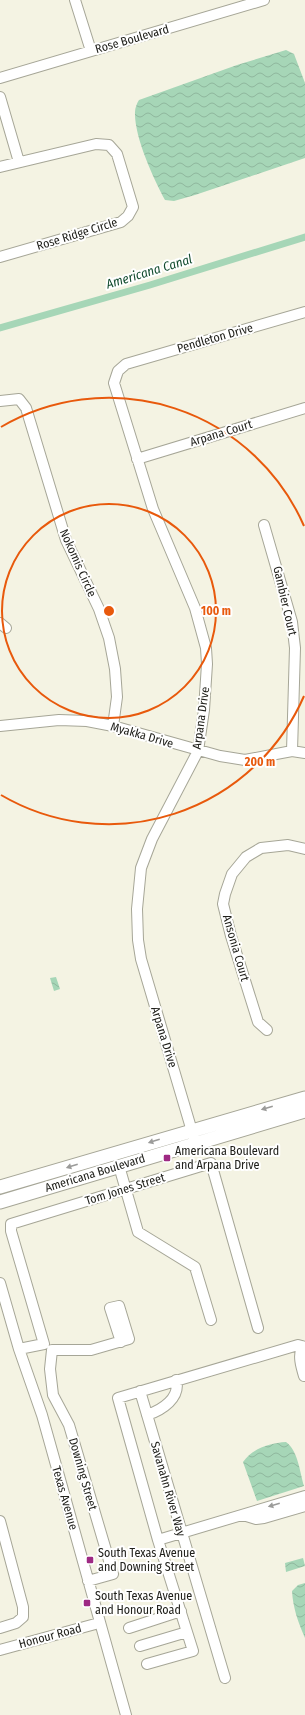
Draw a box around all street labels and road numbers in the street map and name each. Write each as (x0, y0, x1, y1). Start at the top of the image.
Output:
street label: Rose Boulevard (94, 22, 170, 56)
street label: Rose Ridge Circle (35, 215, 119, 253)
street label: Pendleton Drive (175, 320, 255, 356)
street label: Arpana Court (188, 417, 254, 449)
street label: Nokomis Circle (57, 527, 99, 599)
street label: Gambier Court (270, 565, 300, 637)
street label: Arpana Drive (190, 686, 212, 750)
street label: Myakka Drive (109, 719, 175, 751)
street label: Ansonia Court (220, 913, 252, 983)
street label: Arpana Drive (148, 1005, 180, 1069)
street label: Americana Boulevard (43, 1151, 147, 1195)
street label: Tom Jones Street (83, 1170, 167, 1208)
street label: Downing Street (66, 1436, 100, 1512)
street label: Savanahn River Way (148, 1440, 188, 1539)
street label: Texas Avenue (49, 1465, 81, 1532)
street label: Honour Road (17, 1621, 83, 1651)

